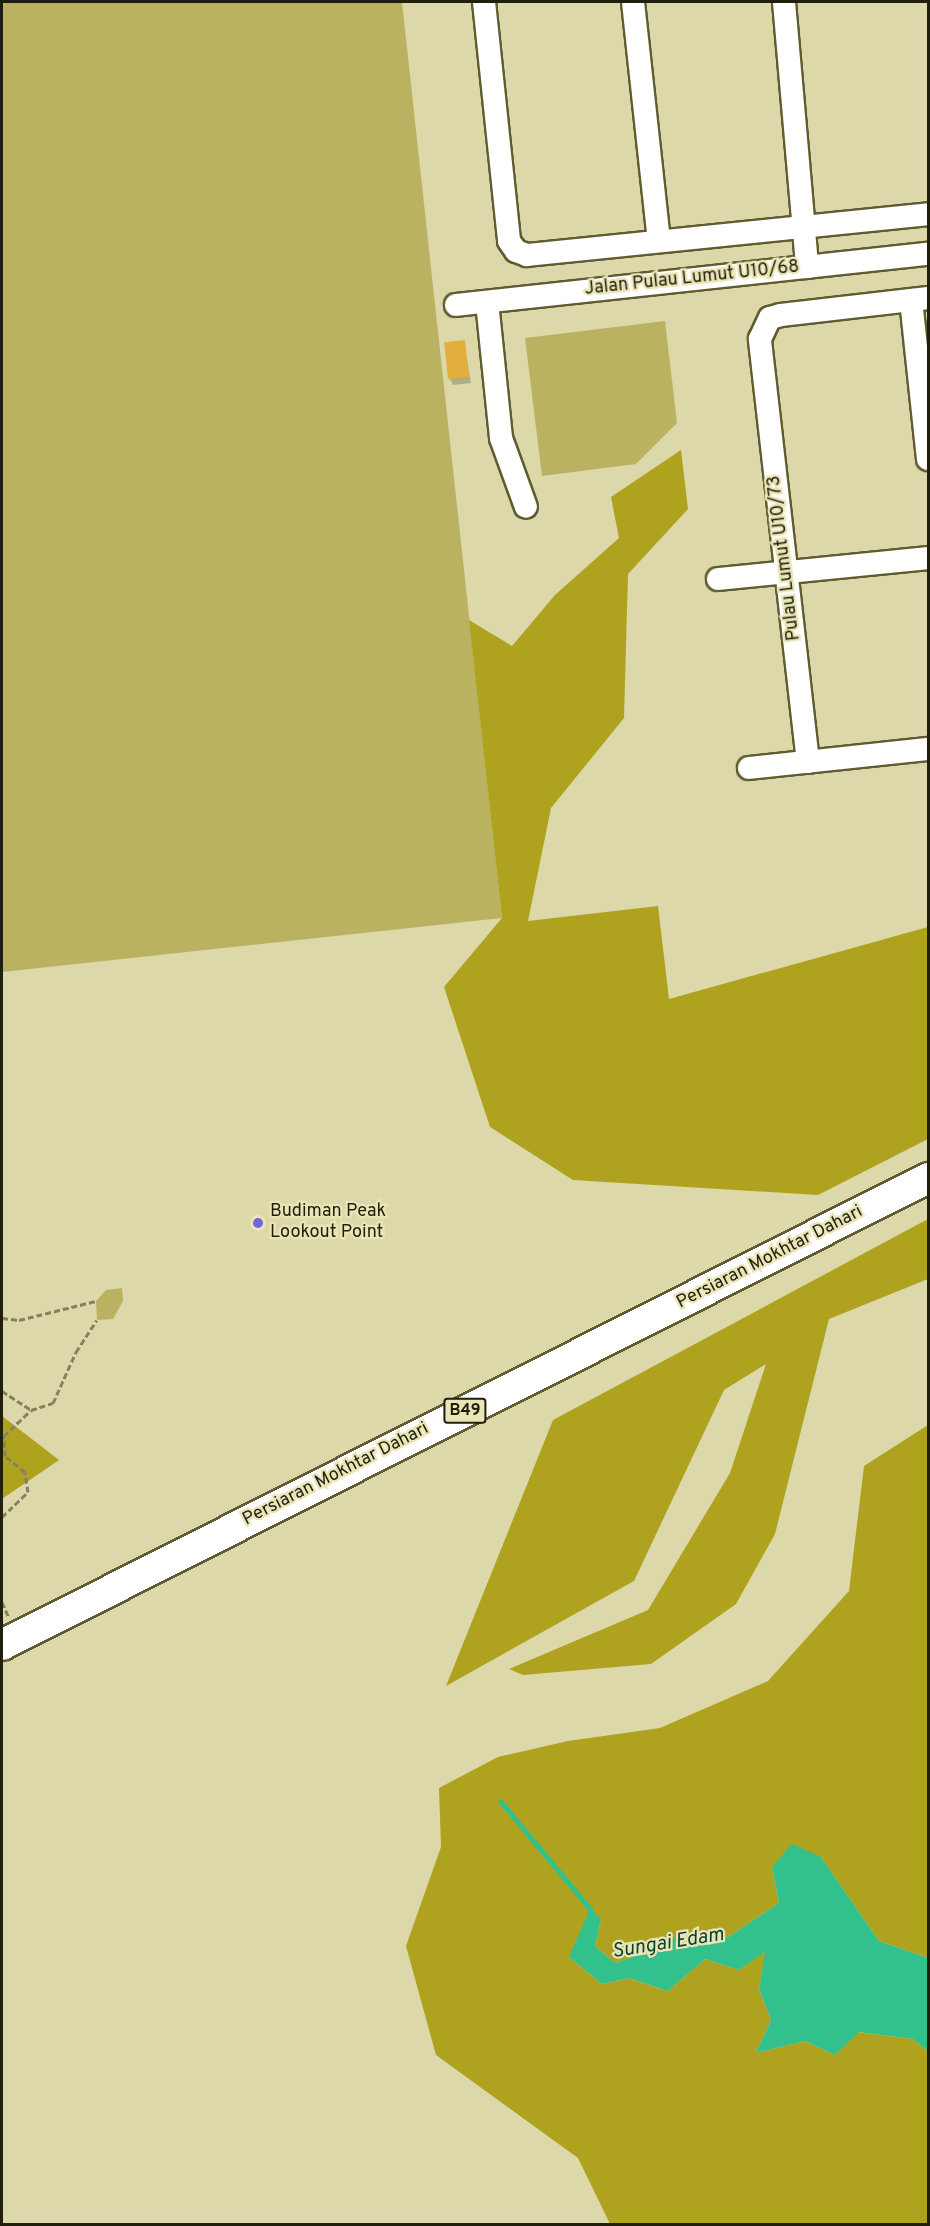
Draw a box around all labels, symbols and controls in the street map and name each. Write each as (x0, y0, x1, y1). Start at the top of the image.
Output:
street label: Jalan Pulau Lumut U10/68 (584, 257, 800, 301)
street label: Pulau Lumut U10/73 (764, 474, 806, 642)
place label: Budiman Peak Lookout Point (270, 1202, 386, 1244)
street label: Persiaran Mokhtar Dahari (673, 1202, 867, 1314)
marker: Budiman Peak Lookout Point (251, 1216, 265, 1230)
road number: B49 (442, 1398, 488, 1424)
street label: Persiaran Mokhtar Dahari (239, 1419, 433, 1531)
water label: Sungai Edam (610, 1923, 726, 1965)

